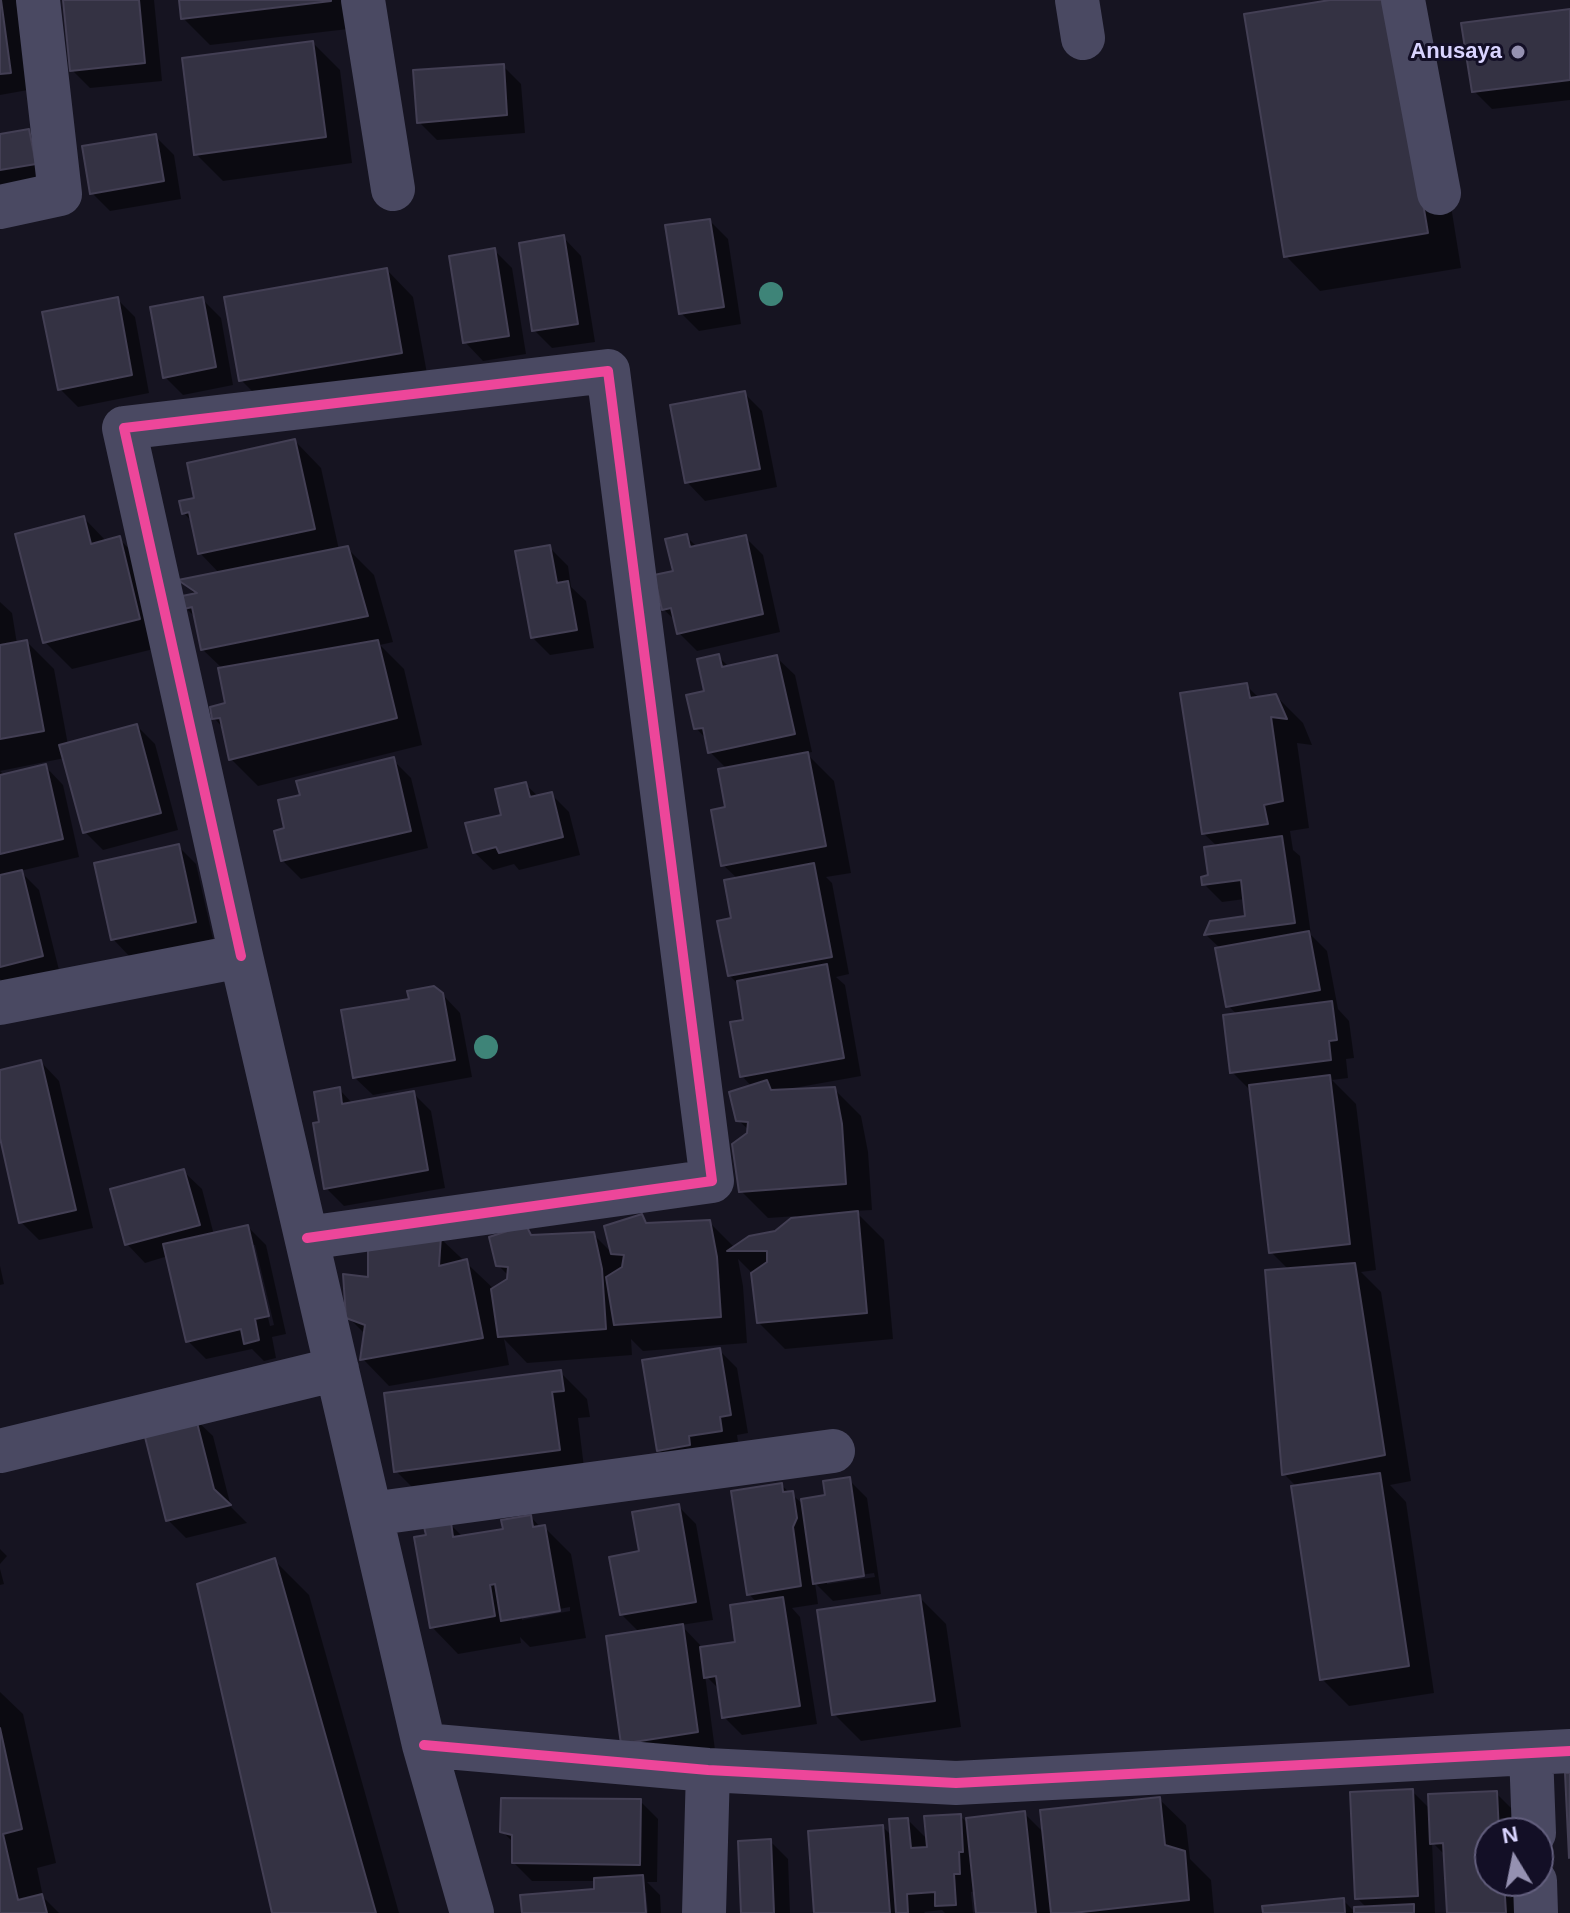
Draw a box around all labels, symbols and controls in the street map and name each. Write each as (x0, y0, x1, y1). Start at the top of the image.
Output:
place label: Anusaya (1410, 39, 1502, 65)
marker: Anusaya (1509, 43, 1527, 61)
north arrow (1474, 1817, 1554, 1897)
text: N (1500, 1821, 1520, 1849)

